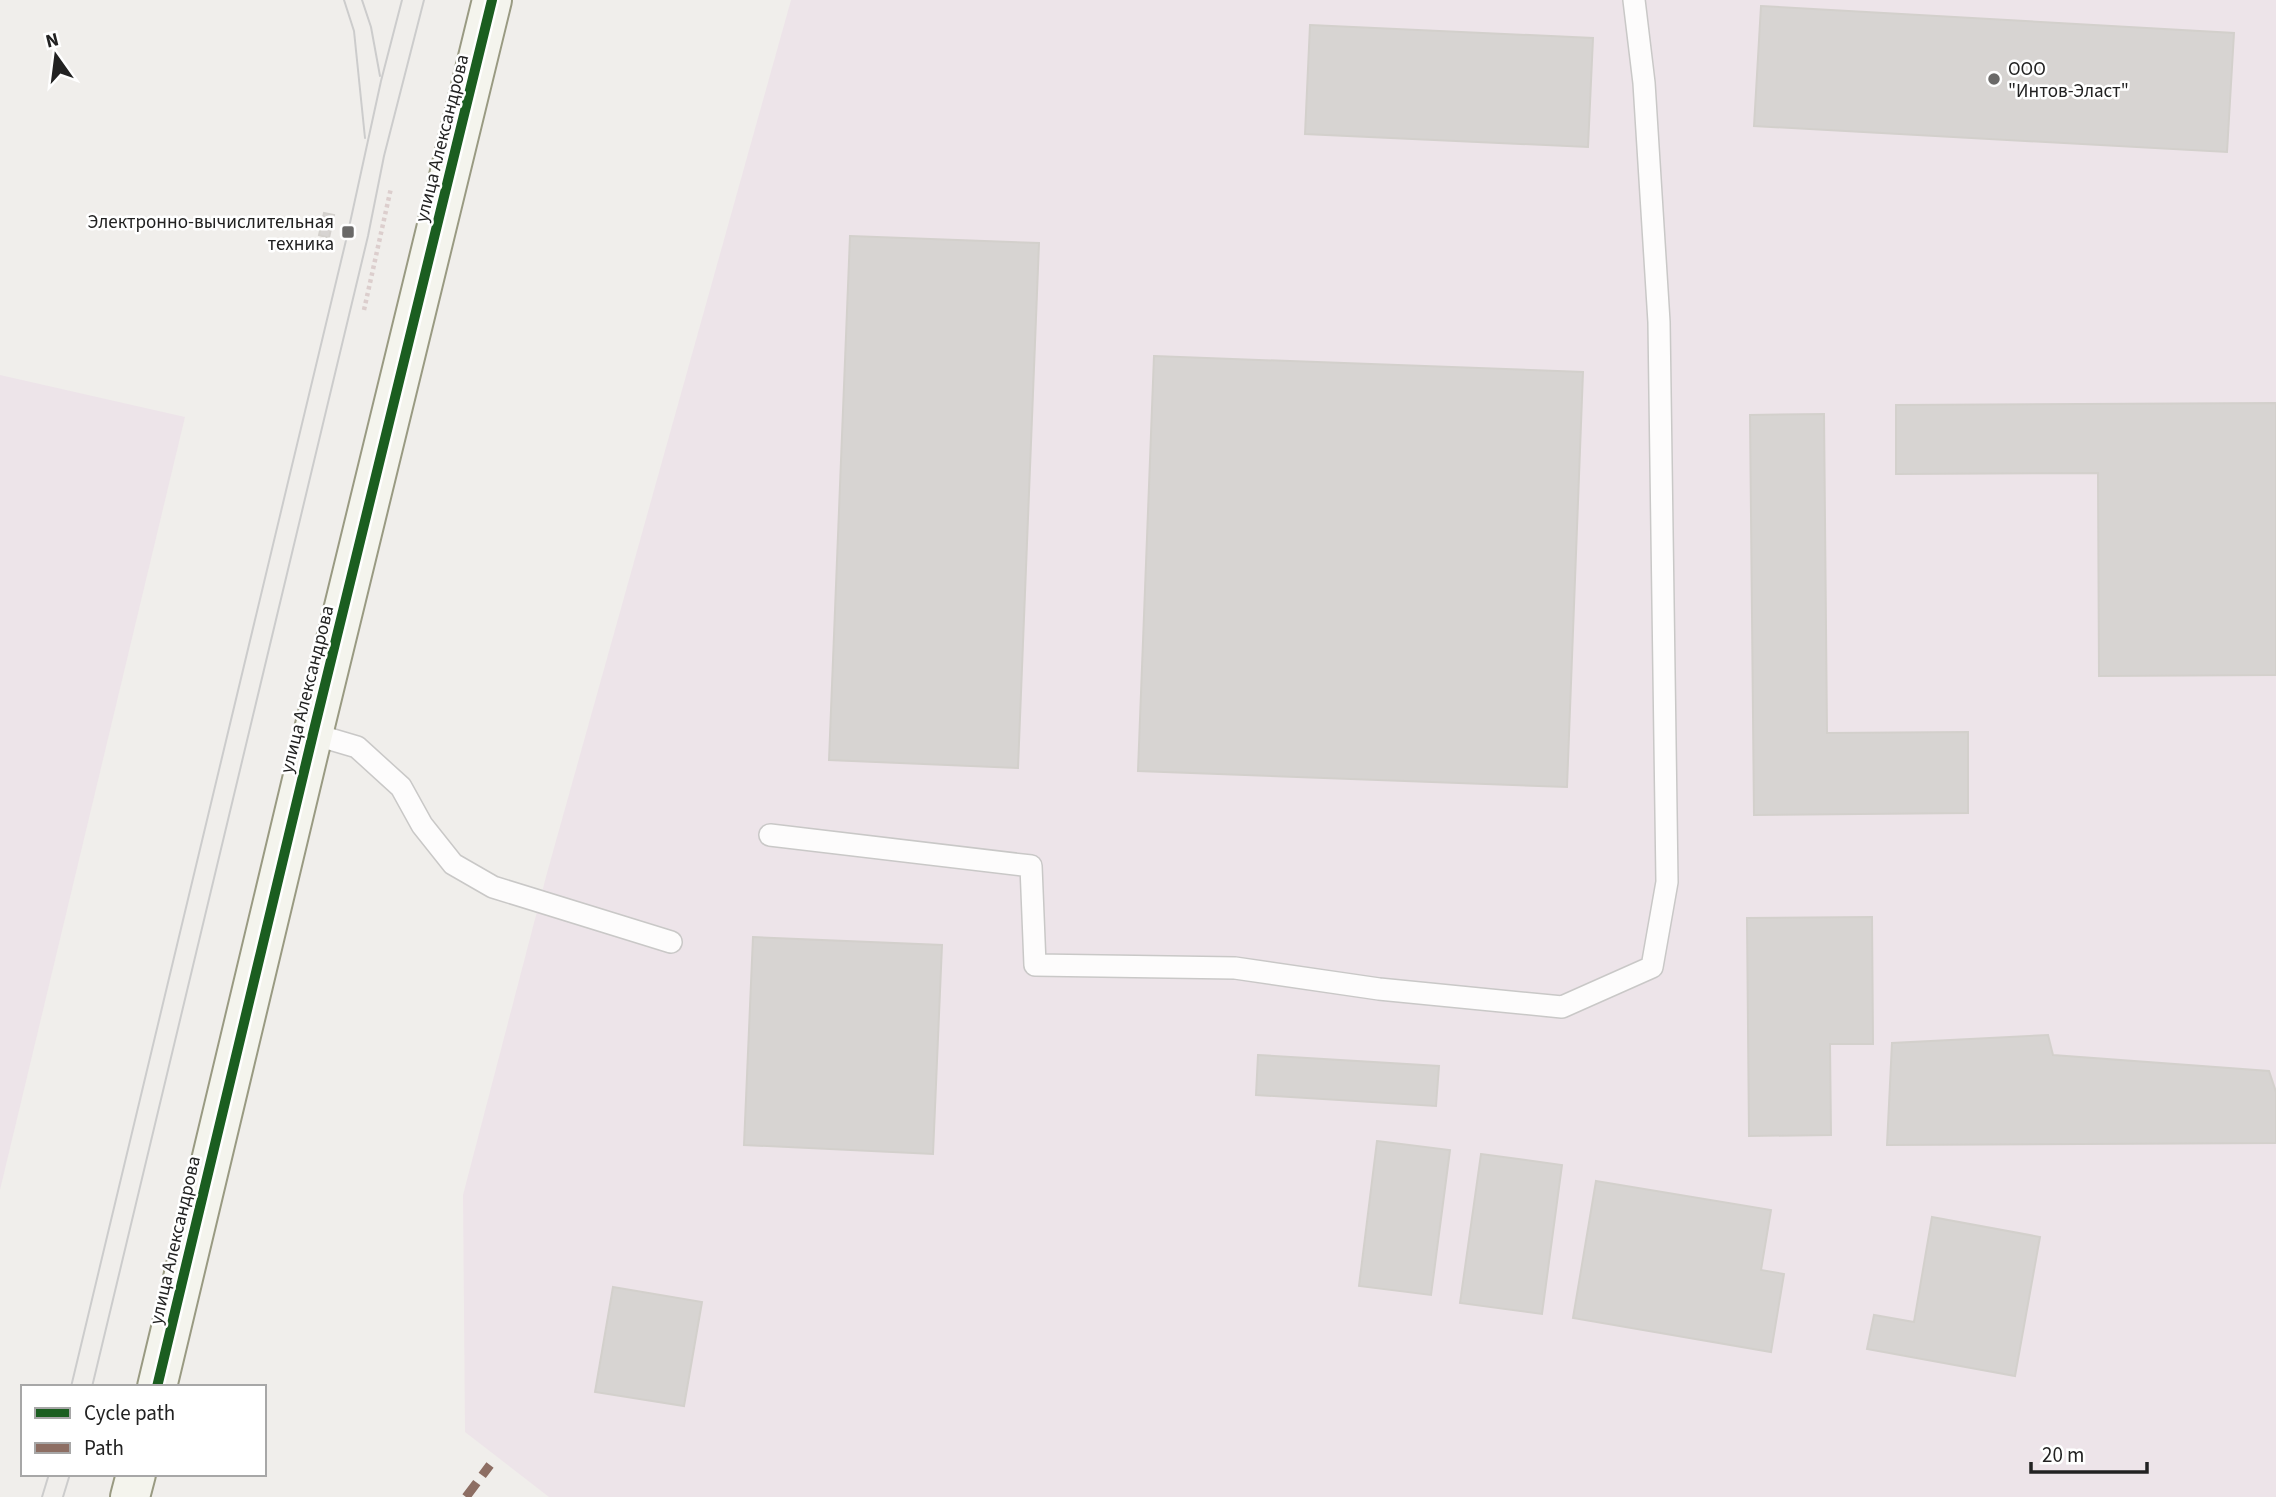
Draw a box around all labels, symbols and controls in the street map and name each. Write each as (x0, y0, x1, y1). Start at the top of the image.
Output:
north arrow (21, 21, 91, 91)
text: N (43, 26, 62, 56)
street label: улица Александрова (409, 52, 476, 225)
place label: ООО "Интов-Эласт" (2008, 56, 2129, 105)
marker: ООО "Интов-Эласт" (1986, 71, 2002, 87)
place label: Электронно-вычислительная техника (87, 209, 334, 258)
marker: Электронно-вычислительная техника (340, 224, 356, 240)
street label: улица Александрова (274, 603, 341, 776)
street label: улица Александрова (143, 1153, 208, 1327)
legend (21, 1385, 266, 1476)
text: Cycle path (84, 1398, 175, 1428)
scale bar (2031, 1430, 2146, 1474)
text: Path (84, 1433, 124, 1463)
text: 20 m (2042, 1440, 2084, 1470)

